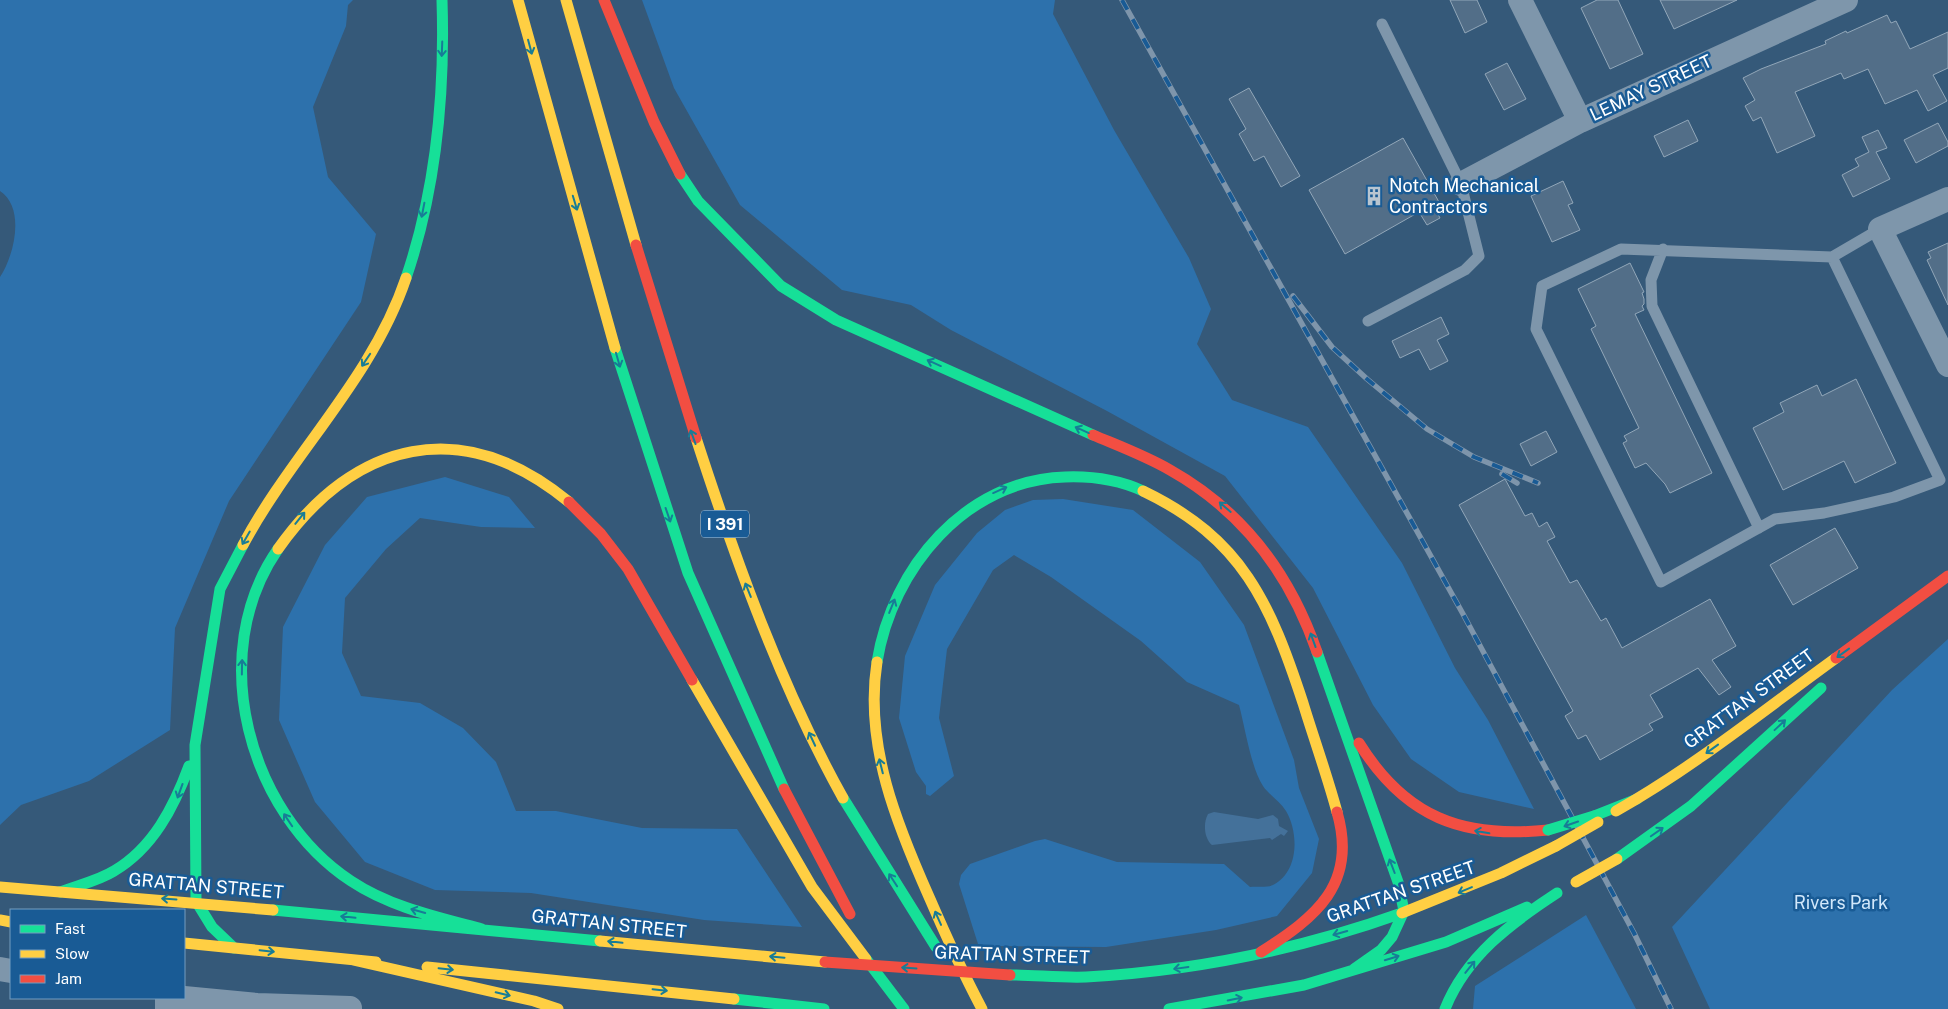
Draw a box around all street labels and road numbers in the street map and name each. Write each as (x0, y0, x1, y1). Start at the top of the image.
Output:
street label: LEMAY STREET (1586, 50, 1715, 125)
road number: I 391 (701, 510, 749, 538)
street label: GRATTAN STREET (1680, 644, 1818, 753)
street label: GRATTAN STREET (1324, 856, 1478, 927)
street label: GRATTAN STREET (128, 868, 285, 903)
street label: GRATTAN STREET (531, 905, 688, 942)
street label: GRATTAN STREET (934, 941, 1090, 968)

